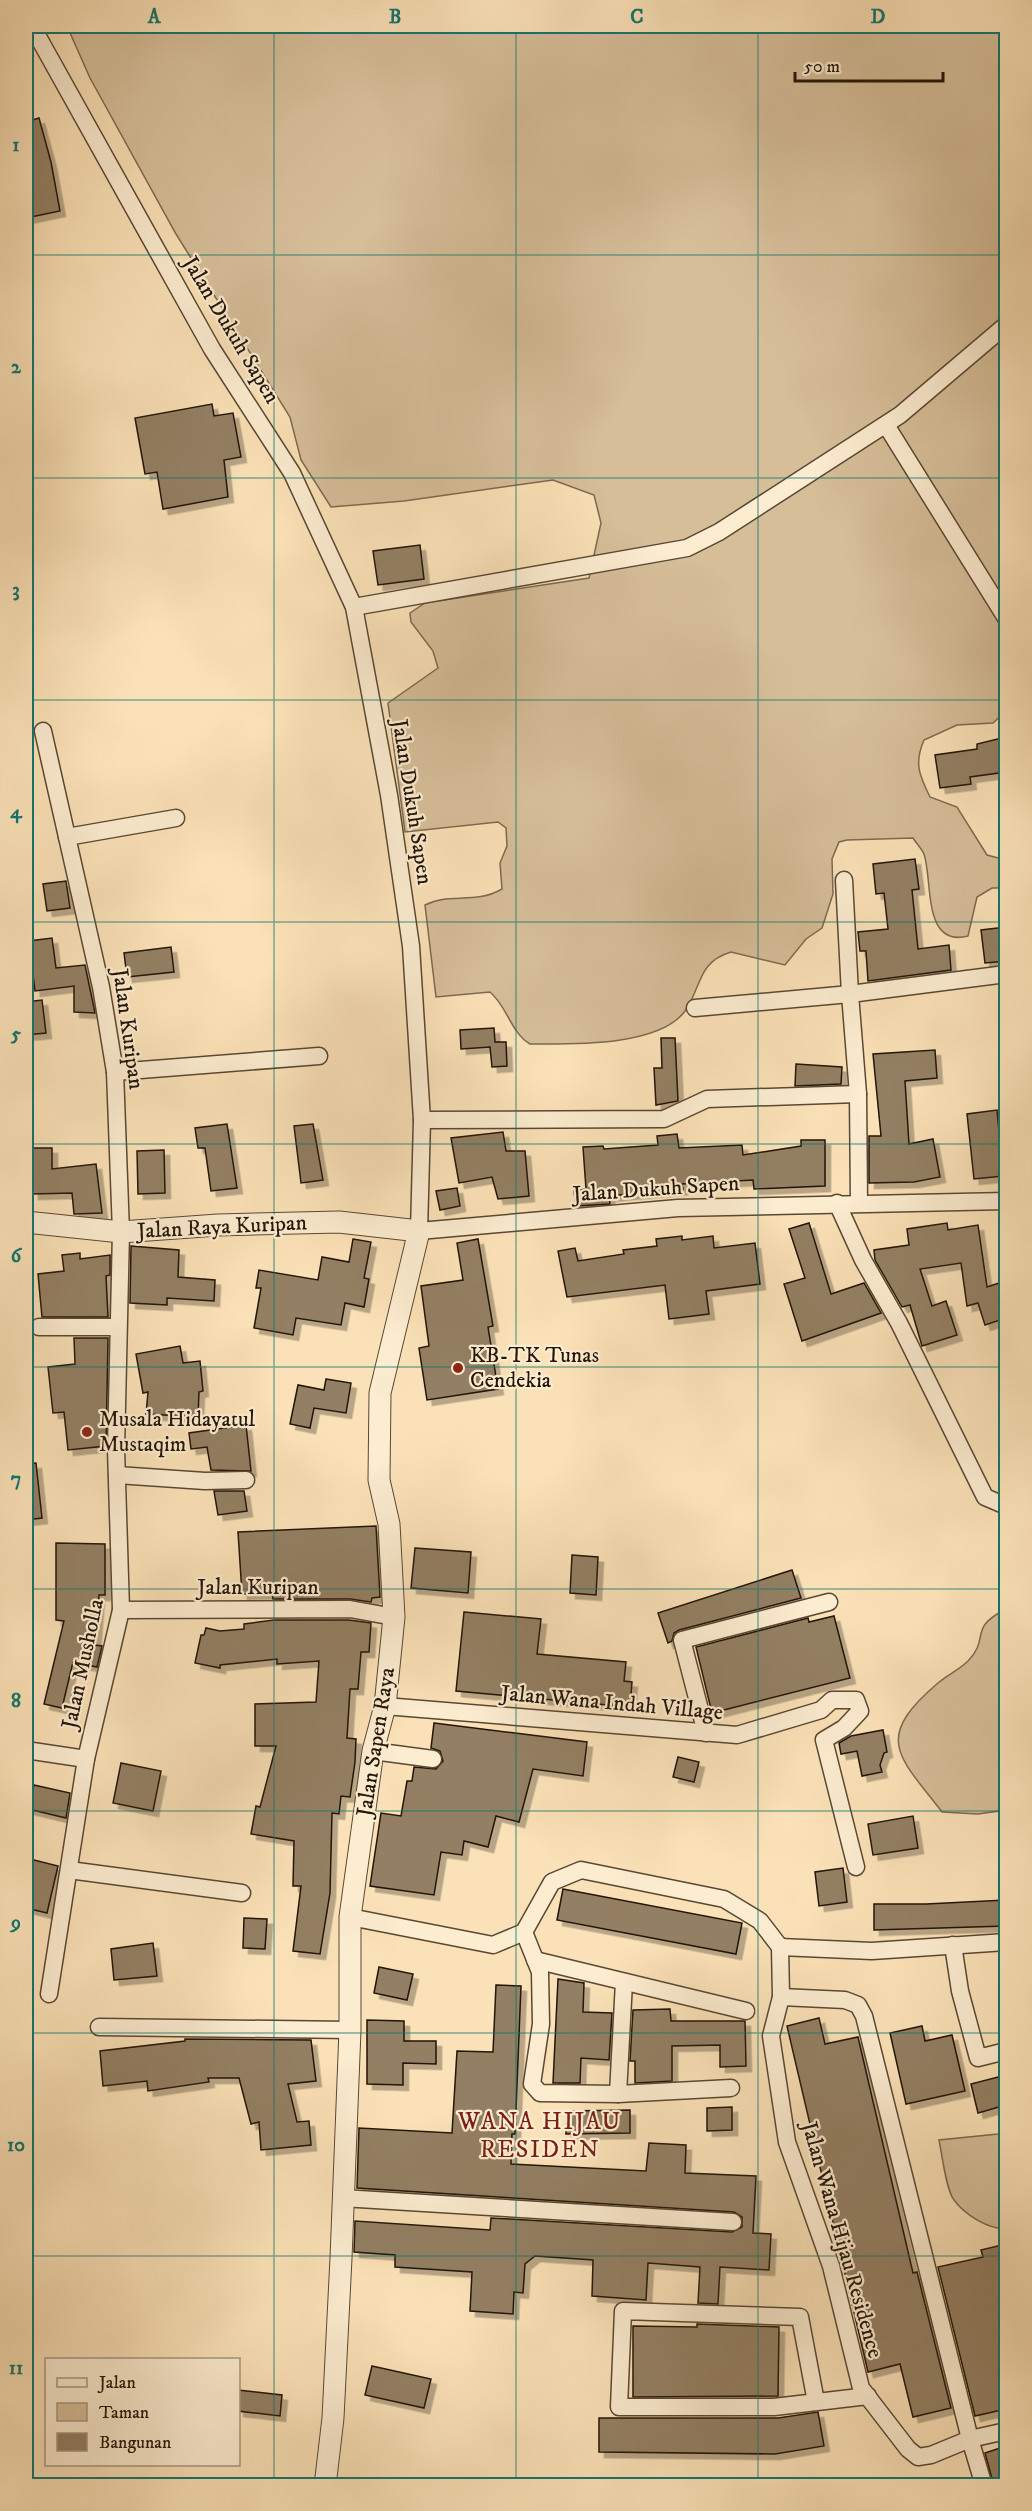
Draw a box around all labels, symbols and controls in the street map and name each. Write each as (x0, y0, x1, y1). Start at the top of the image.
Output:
text: A (147, 5, 162, 30)
text: B (389, 5, 401, 30)
text: C (630, 5, 644, 30)
text: D (871, 5, 886, 30)
scale bar (795, 45, 944, 83)
text: 50 m (804, 56, 840, 78)
text: 1 (12, 133, 20, 158)
street label: Jalan Dukuh Sapen (175, 250, 286, 409)
text: 2 (11, 355, 22, 380)
text: 3 (12, 578, 20, 603)
street label: Jalan Dukuh Sapen (385, 715, 438, 887)
text: 4 (10, 800, 23, 825)
street label: Jalan Kuripan (106, 965, 150, 1092)
text: 5 (10, 1022, 21, 1047)
street label: Jalan Dukuh Sapen (570, 1170, 741, 1208)
street label: Jalan Raya Kuripan (135, 1209, 308, 1245)
text: 6 (11, 1244, 23, 1269)
place label: KB-TK Tunas Cendekia (470, 1342, 599, 1394)
marker: KB-TK Tunas Cendekia (451, 1361, 465, 1375)
place label: Musala Hidayatul Mustaqim (99, 1406, 256, 1458)
marker: Musala Hidayatul Mustaqim (80, 1425, 94, 1439)
text: 7 (11, 1467, 21, 1492)
street label: Jalan Kuripan (195, 1574, 319, 1601)
street label: Jalan Musholla (56, 1596, 110, 1733)
street label: Jalan Sapen Raya (351, 1665, 401, 1821)
street label: Jalan Wana Indah Village (498, 1680, 724, 1726)
text: 8 (11, 1689, 21, 1714)
text: 9 (9, 1911, 21, 1936)
district label: WANA HIJAU RESIDEN (457, 2107, 622, 2165)
street label: Jalan Wana Hijau Residence (795, 2117, 889, 2361)
text: 10 (7, 2133, 25, 2158)
text: 11 (9, 2356, 23, 2381)
legend (45, 2358, 240, 2466)
text: Jalan (97, 2372, 137, 2394)
text: Taman (99, 2402, 150, 2424)
text: Bangunan (99, 2432, 172, 2454)

